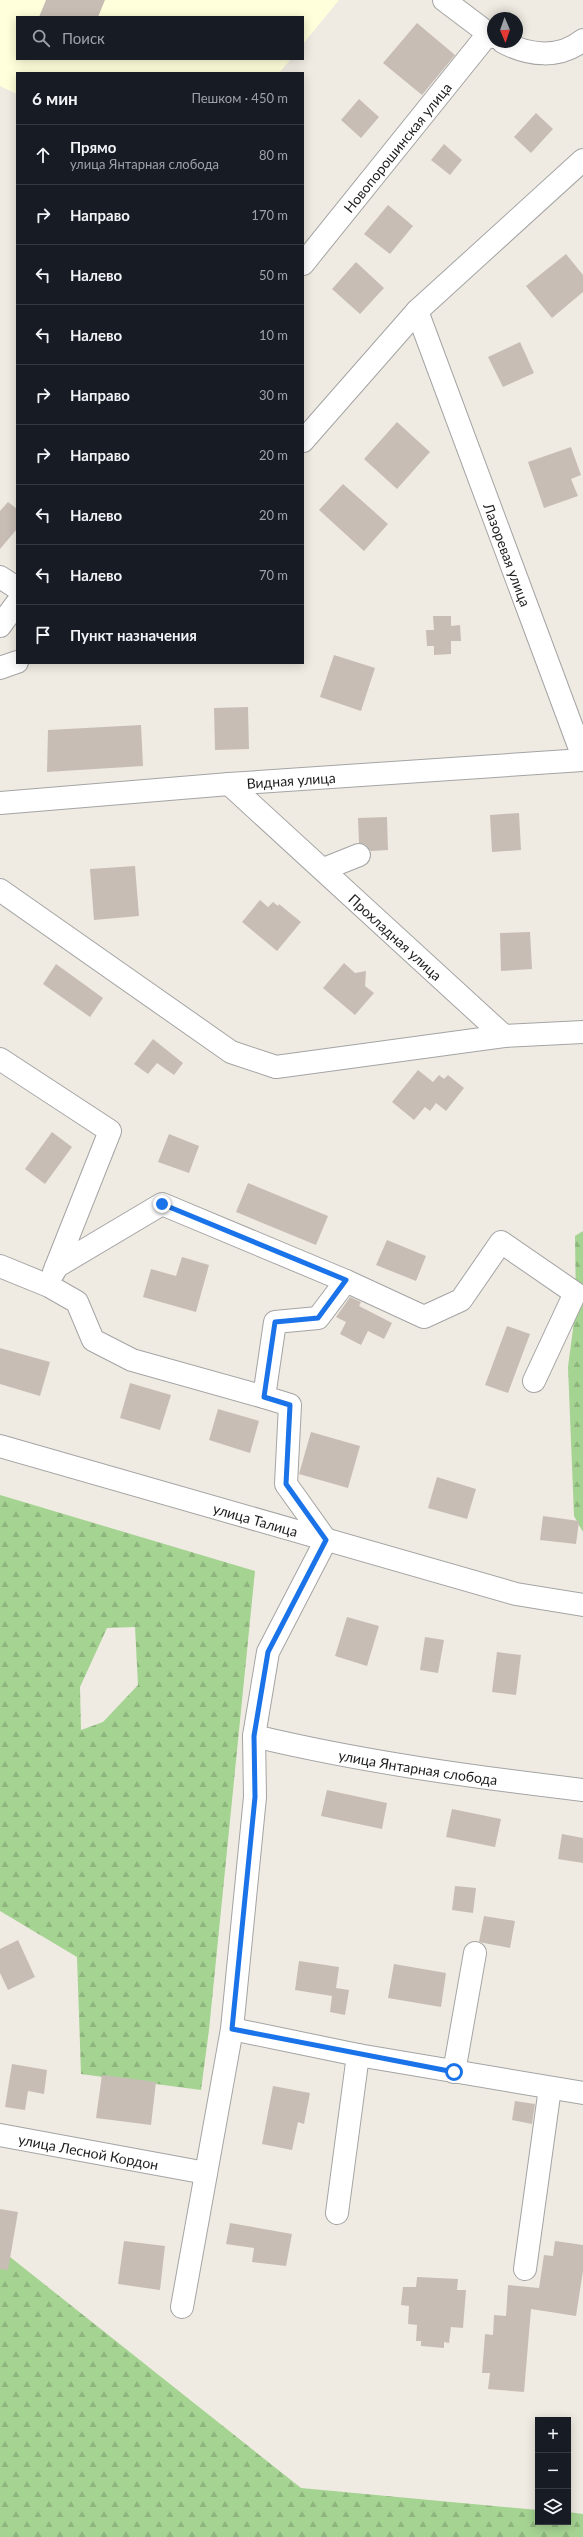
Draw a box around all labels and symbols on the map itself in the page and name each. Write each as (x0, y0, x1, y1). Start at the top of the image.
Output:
north arrow (487, 12, 523, 48)
street label: Новопорошинская улица (340, 79, 454, 216)
street label: Лазоревая улица (480, 500, 535, 609)
street label: Видная улица (246, 768, 336, 791)
street label: Прохладная улица (346, 890, 446, 984)
route end (153, 1195, 171, 1213)
street label: улица Талица (211, 1499, 300, 1540)
street label: улица Янтарная слобода (337, 1746, 498, 1788)
route start (445, 2063, 463, 2081)
street label: улица Лесной Кордон (17, 2130, 160, 2173)

